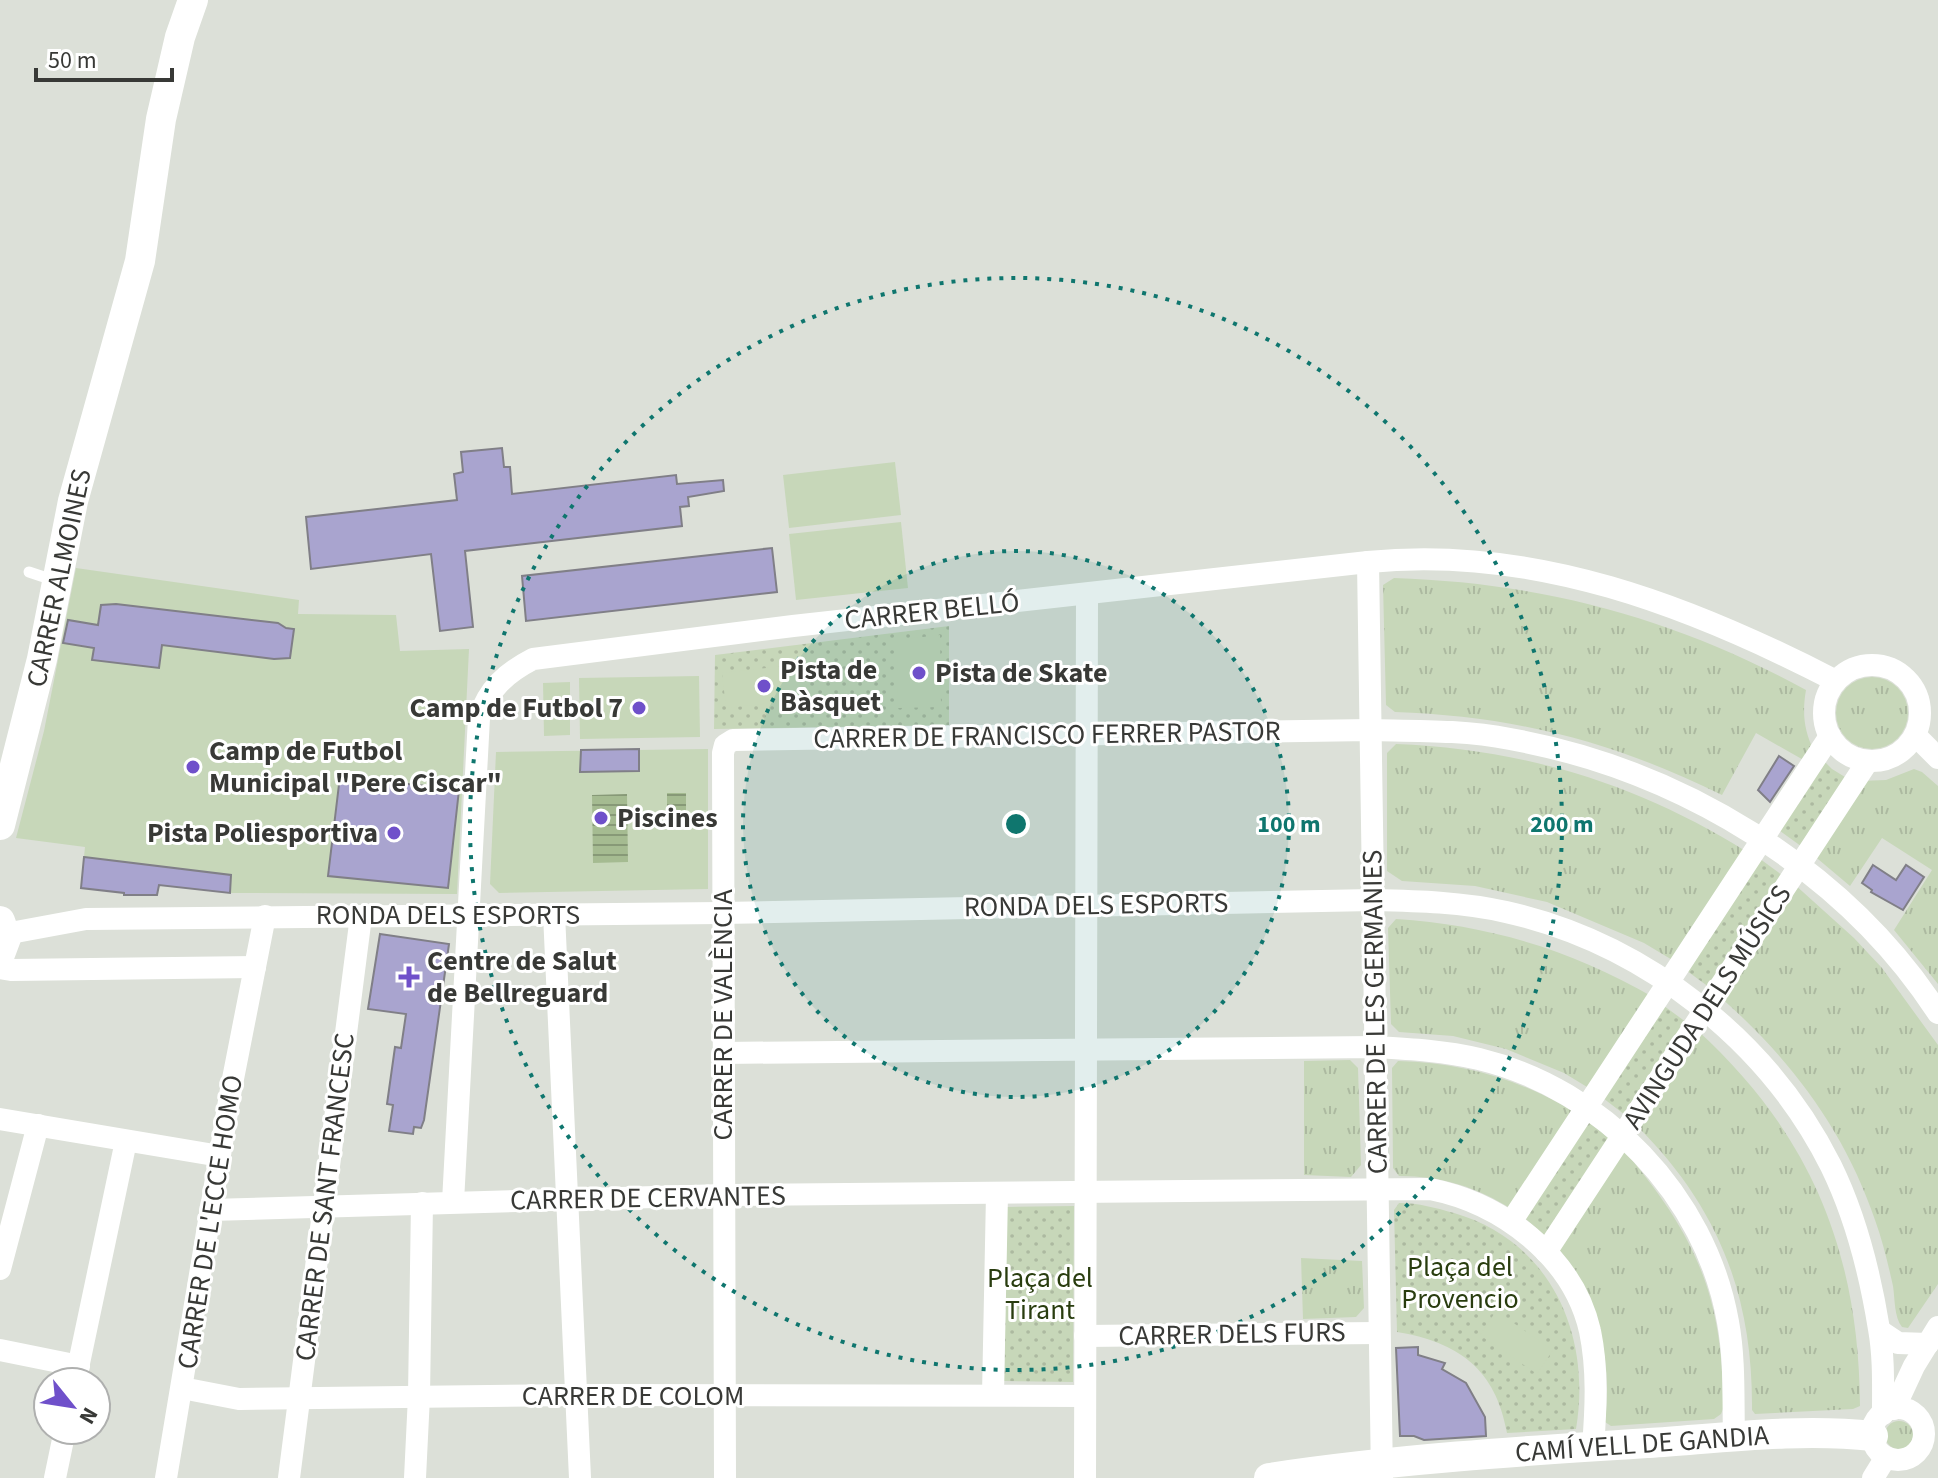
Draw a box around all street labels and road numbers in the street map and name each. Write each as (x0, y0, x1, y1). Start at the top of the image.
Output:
street label: CARRER ALMOINES (16, 465, 102, 691)
street label: CARRER BELLÓ (843, 582, 1021, 640)
street label: CARRER DE FRANCISCO FERRER PASTOR (813, 711, 1281, 759)
street label: CARRER DE LES GERMANIES (1352, 849, 1398, 1175)
street label: AVINGUDA DELS MÚSICS (1613, 877, 1801, 1137)
street label: RONDA DELS ESPORTS (963, 883, 1229, 927)
street label: CARRER DE VALÈNCIA (703, 889, 743, 1141)
street label: RONDA DELS ESPORTS (316, 895, 580, 935)
street label: CARRER DE SANT FRANCESC (285, 1031, 365, 1363)
street label: CARRER DE L'ECCE HOMO (167, 1072, 253, 1372)
street label: CARRER DE CERVANTES (510, 1176, 786, 1220)
street label: CARRER DELS FURS (1118, 1312, 1346, 1356)
street label: CARRER DE COLOM (522, 1376, 744, 1416)
street label: CAMÍ VELL DE GANDIA (1514, 1415, 1771, 1473)

